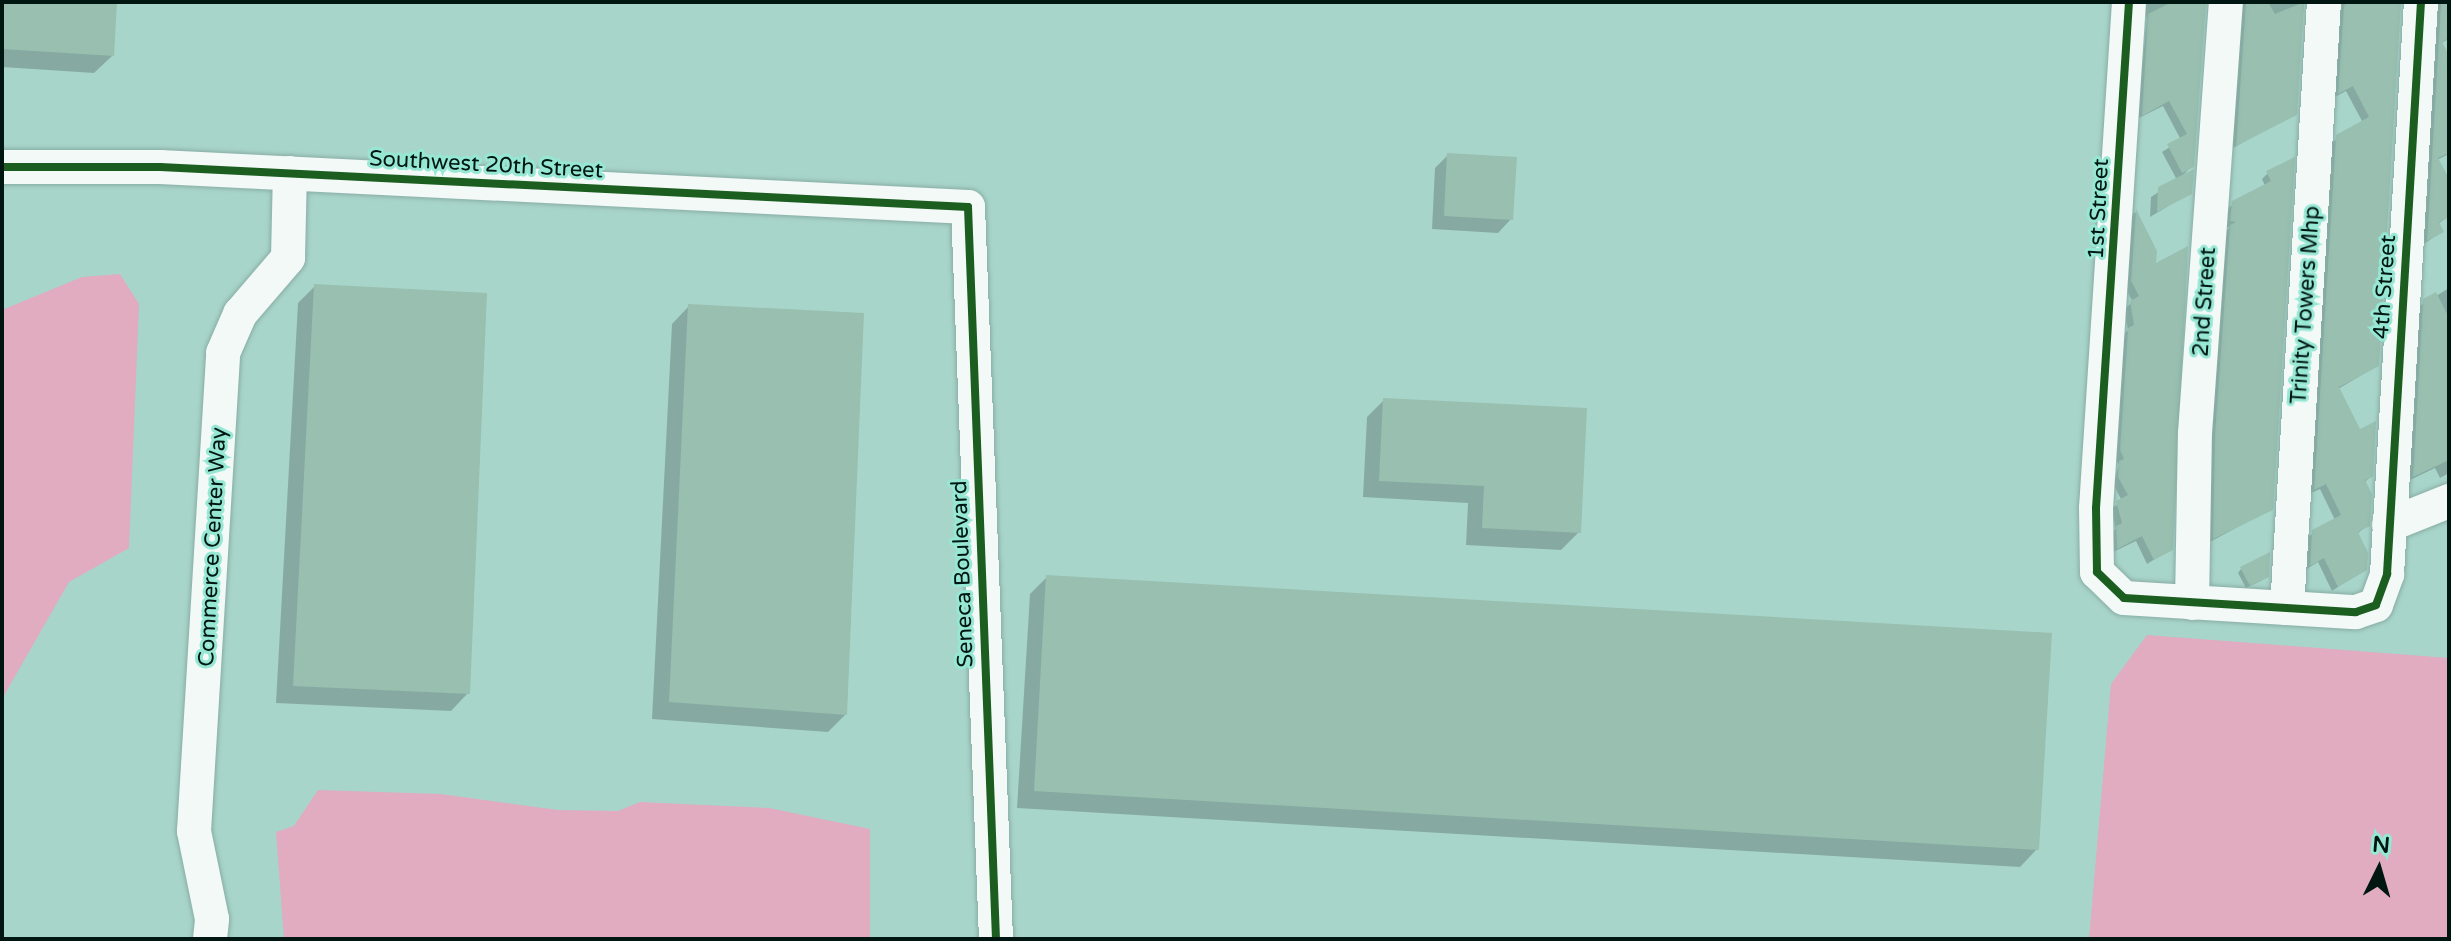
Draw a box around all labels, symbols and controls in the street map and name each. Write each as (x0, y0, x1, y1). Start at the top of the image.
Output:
street label: Southwest 20th Street (368, 146, 604, 184)
street label: 1st Street (2083, 158, 2115, 260)
street label: Trinity Towers Mhp (2286, 205, 2326, 405)
street label: 4th Street (2368, 234, 2402, 340)
street label: 2nd Street (2188, 246, 2222, 358)
street label: Commerce Center Way (194, 427, 232, 667)
street label: Seneca Boulevard (947, 480, 979, 668)
north arrow (2339, 829, 2419, 909)
text: N (2371, 831, 2391, 859)

